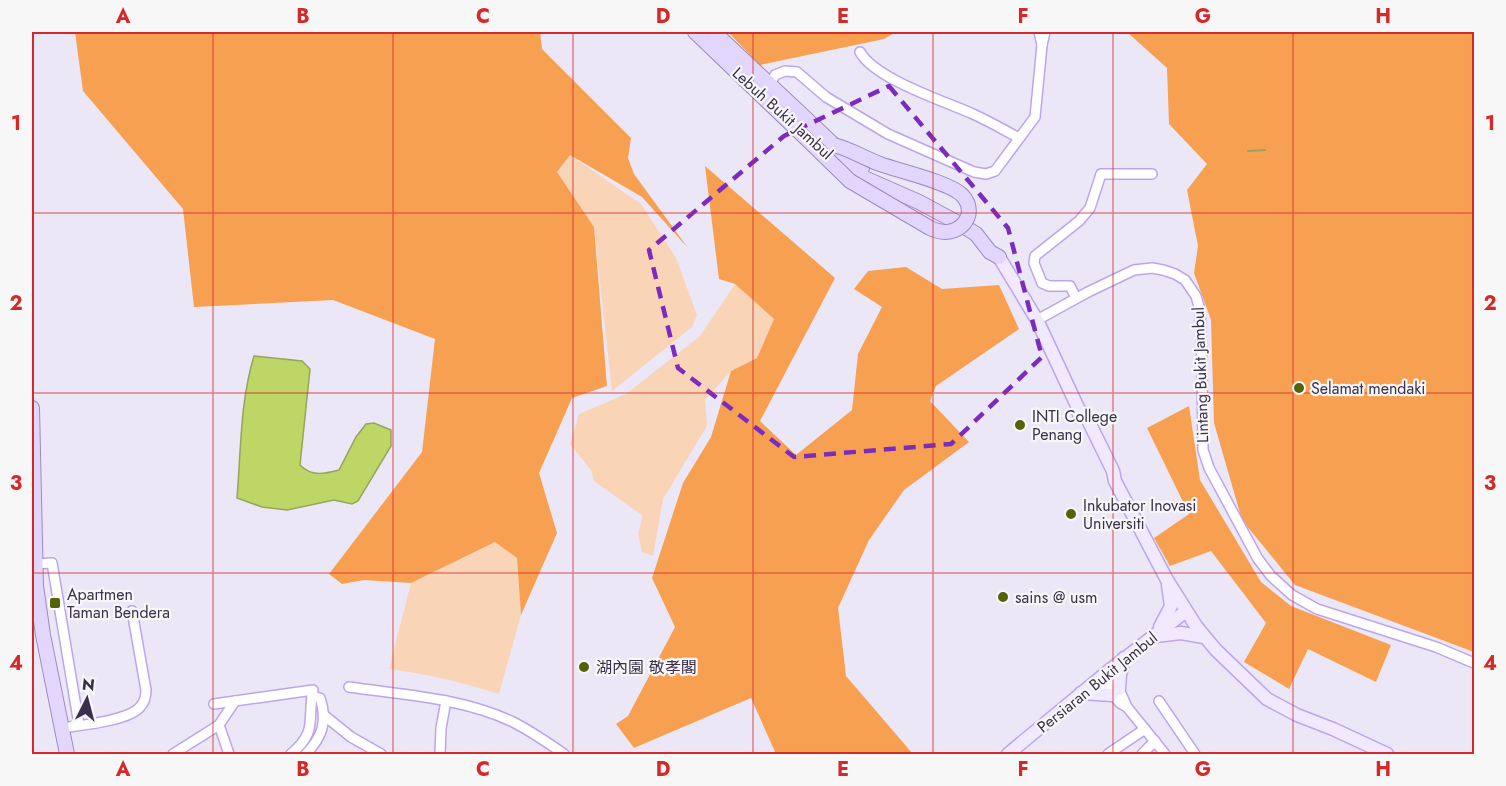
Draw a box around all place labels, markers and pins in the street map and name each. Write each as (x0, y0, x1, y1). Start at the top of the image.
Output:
place label: Selamat mendaki (1311, 377, 1425, 400)
marker: Selamat mendaki (1292, 381, 1306, 395)
place label: INTI College Penang (1032, 405, 1117, 446)
marker: INTI College Penang (1013, 418, 1027, 432)
place label: Inkubator Inovasi Universiti (1083, 494, 1196, 535)
marker: Inkubator Inovasi Universiti (1064, 507, 1078, 521)
place label: Apartmen Taman Bendera (67, 583, 170, 624)
place label: sains @ usm (1015, 586, 1097, 609)
marker: sains @ usm (996, 590, 1010, 604)
marker: Apartmen Taman Bendera (48, 596, 62, 610)
place label: 湖內園 敬孝閣 (596, 656, 697, 679)
marker: 湖內園 敬孝閣 (577, 660, 591, 674)

